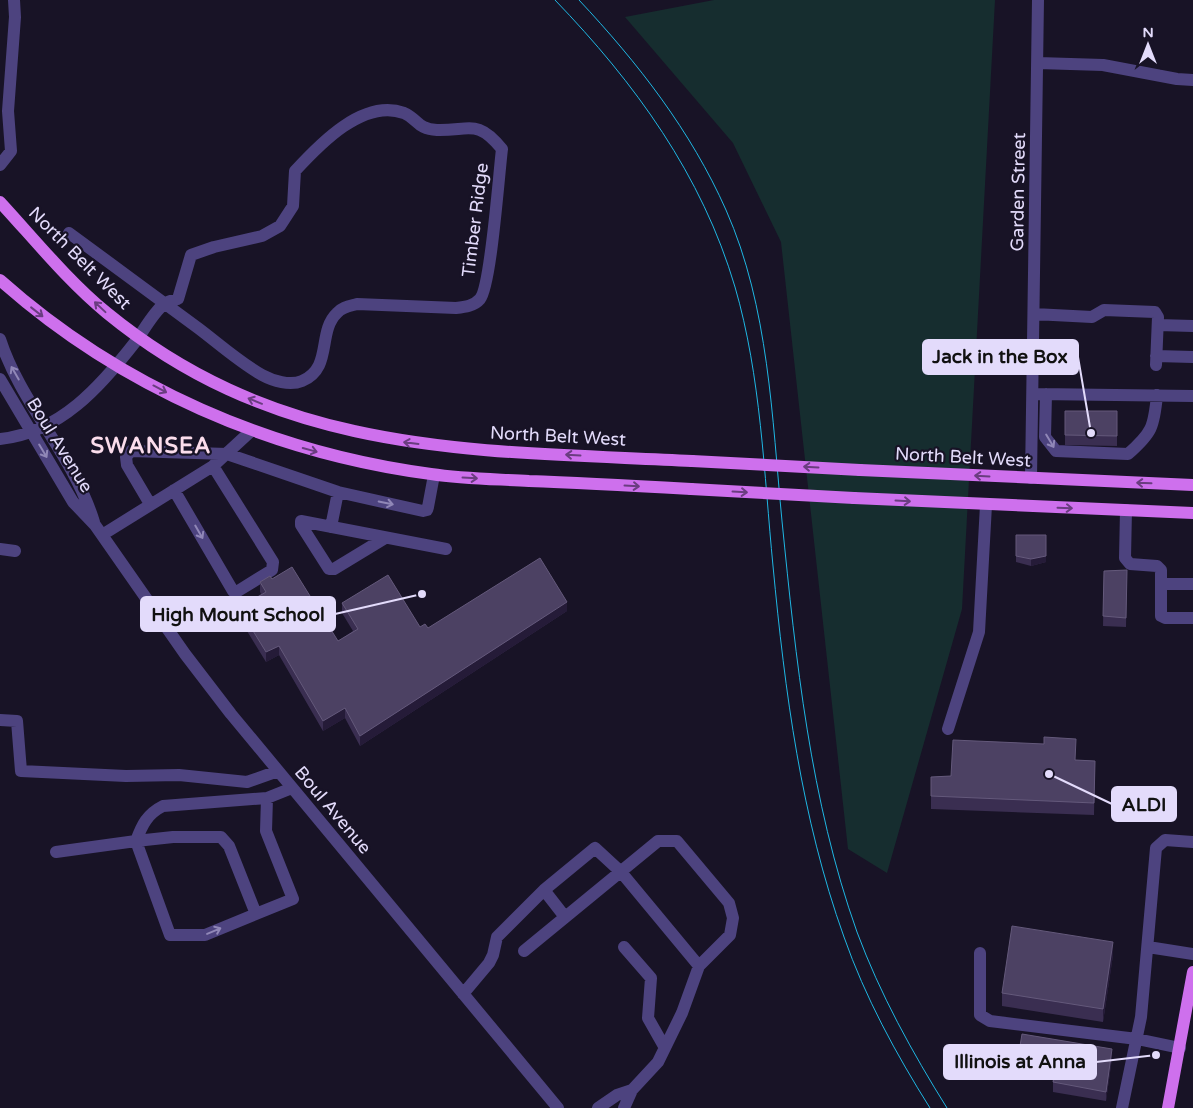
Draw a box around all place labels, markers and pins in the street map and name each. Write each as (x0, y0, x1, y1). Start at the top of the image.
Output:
callout: Jack in the Box (923, 340, 1078, 374)
callout: High Mount School (141, 597, 335, 631)
callout: ALDI (1112, 787, 1176, 821)
callout: Illinois at Anna (944, 1045, 1096, 1079)

